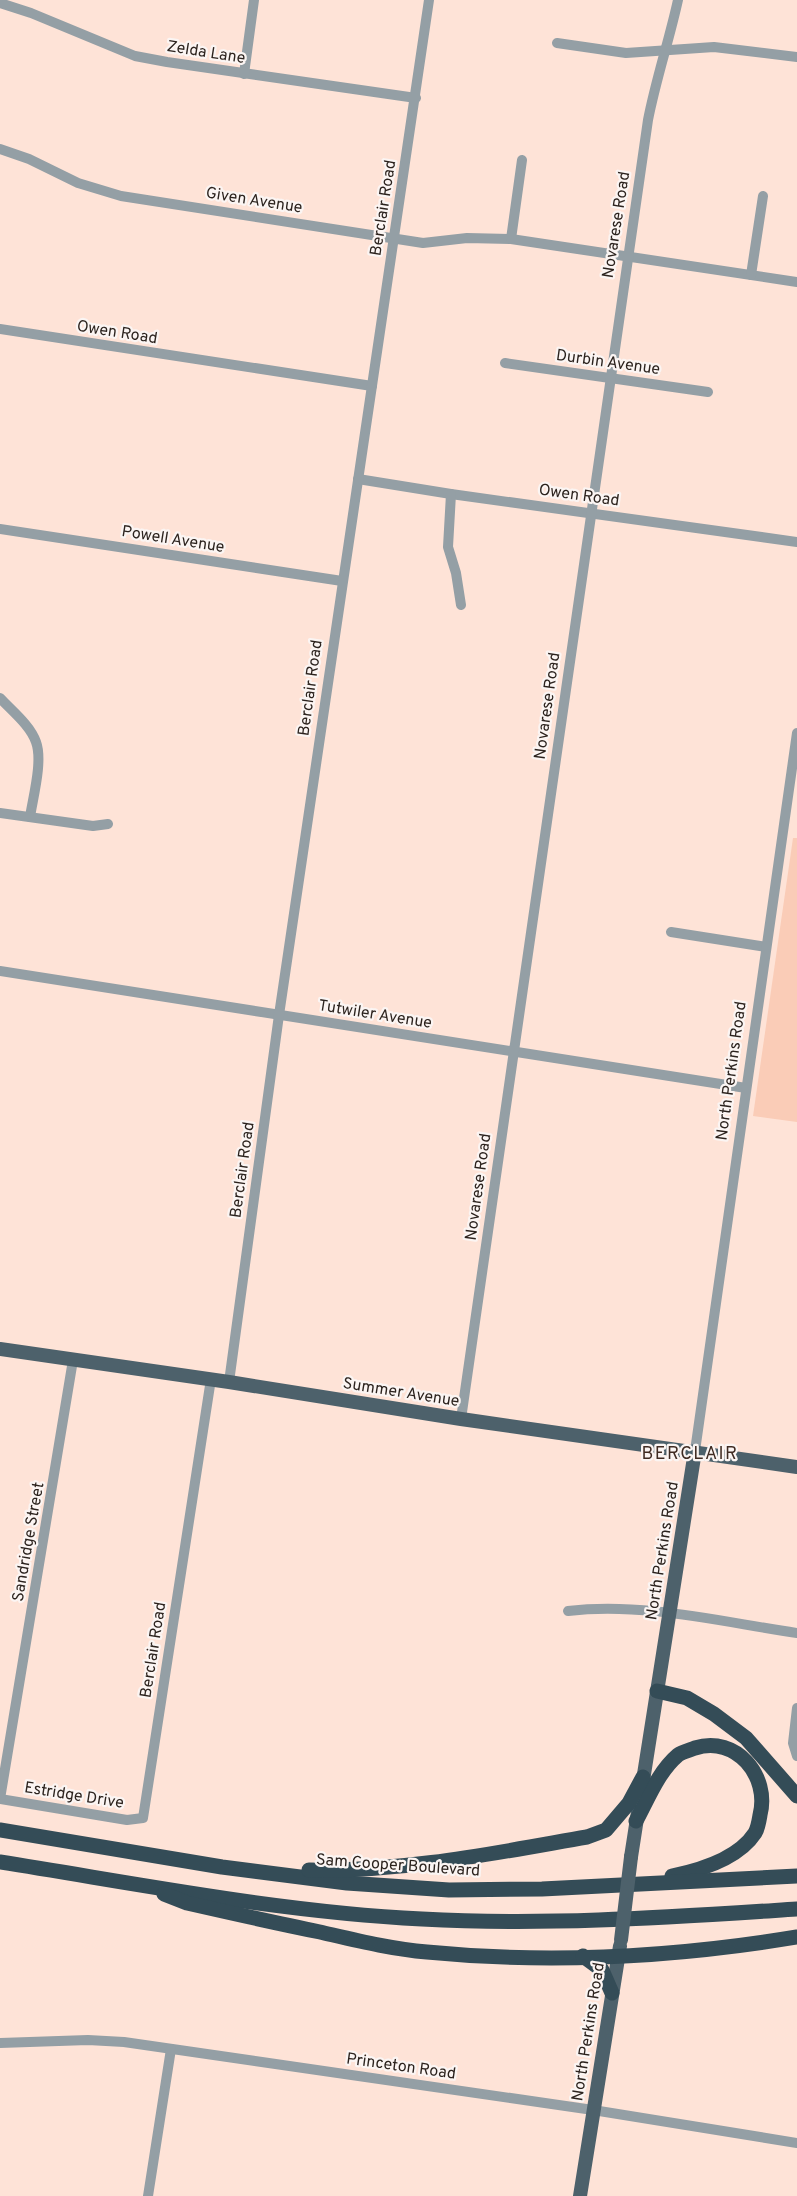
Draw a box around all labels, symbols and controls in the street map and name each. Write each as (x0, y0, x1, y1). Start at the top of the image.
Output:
street label: Zelda Lane (165, 37, 247, 69)
street label: Berclair Road (367, 159, 401, 257)
street label: Novarese Road (599, 170, 635, 280)
street label: Given Avenue (204, 183, 304, 219)
street label: Owen Road (75, 317, 159, 349)
street label: Durbin Avenue (555, 346, 661, 380)
street label: Owen Road (537, 480, 621, 512)
street label: Powell Avenue (120, 522, 226, 558)
street label: Berclair Road (294, 639, 328, 737)
street label: Novarese Road (531, 651, 565, 761)
street label: Tutwiler Avenue (317, 996, 433, 1034)
street label: North Perkins Road (712, 1000, 752, 1142)
street label: Berclair Road (226, 1121, 260, 1219)
street label: Novarese Road (462, 1132, 496, 1242)
street label: Summer Avenue (341, 1374, 461, 1412)
district label: BERCLAIR (642, 1443, 738, 1466)
street label: North Perkins Road (642, 1480, 684, 1622)
street label: Sandridge Street (9, 1481, 49, 1603)
street label: Berclair Road (137, 1601, 171, 1699)
street label: Estridge Drive (23, 1778, 125, 1814)
street label: Sam Cooper Boulevard (315, 1850, 481, 1882)
street label: North Perkins Road (568, 1961, 610, 2103)
street label: Princeton Road (345, 2049, 457, 2085)

